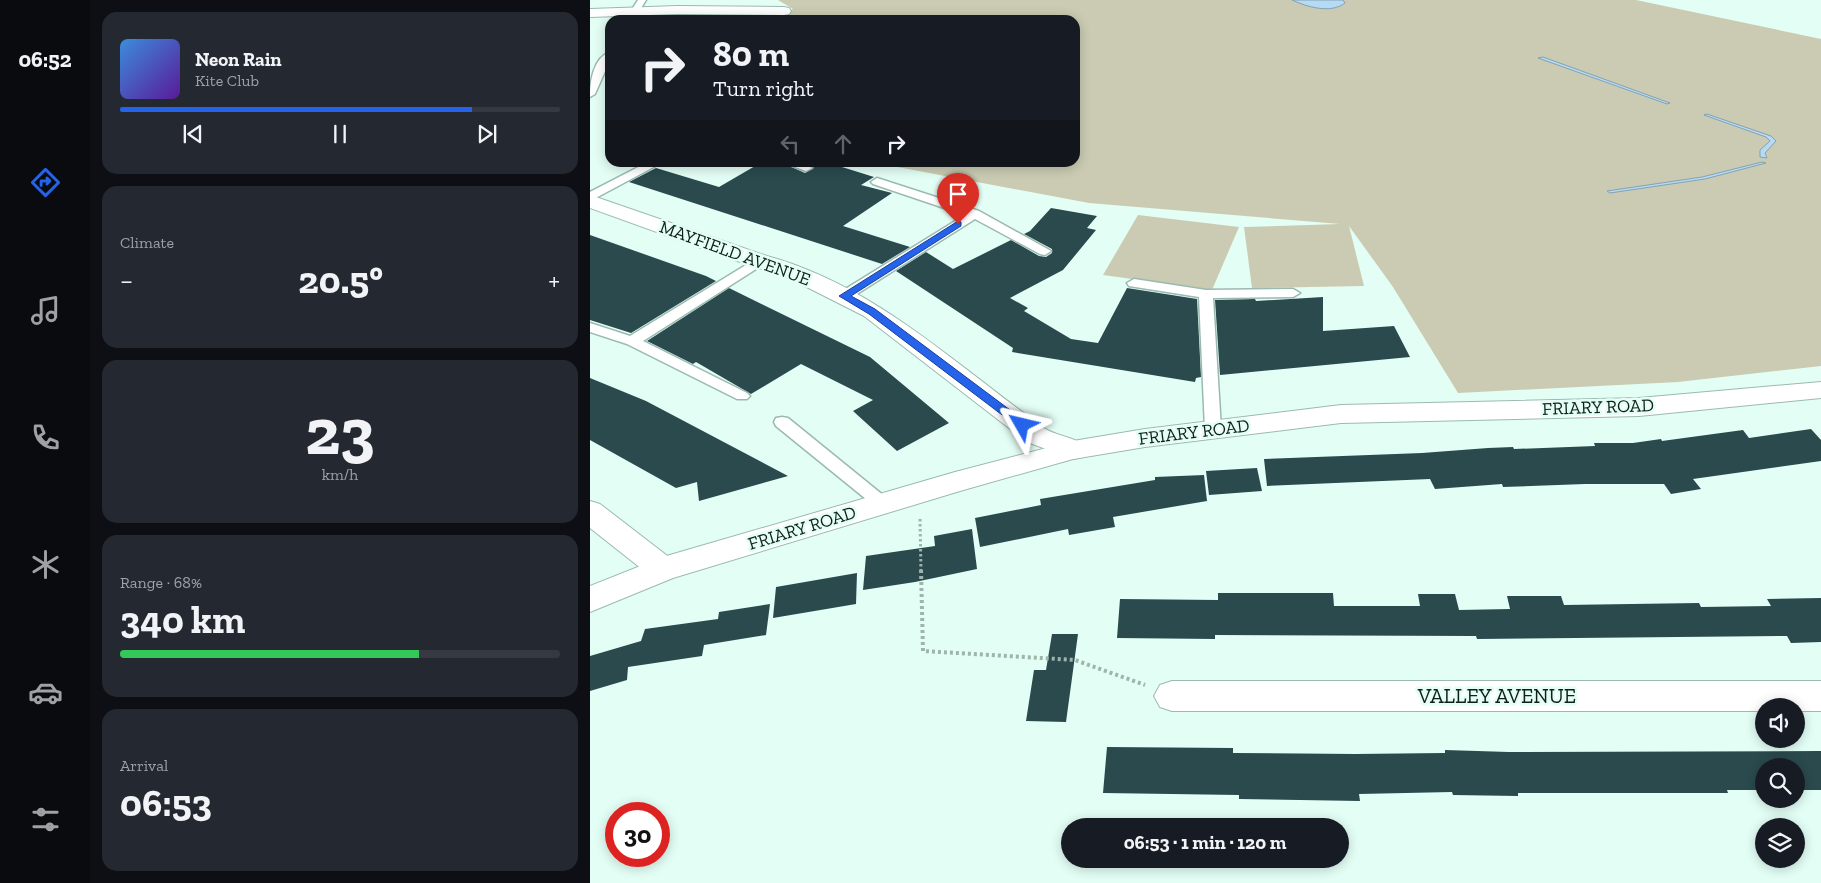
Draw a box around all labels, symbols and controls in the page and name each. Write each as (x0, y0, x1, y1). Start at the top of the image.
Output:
text: 80 m (713, 33, 789, 75)
icon: right (630, 35, 695, 100)
text: 06:52 (18, 46, 72, 73)
text: Neon Rain (195, 48, 282, 71)
text: Kite Club (195, 71, 259, 90)
text: Turn right (713, 75, 814, 102)
icon: previous (179, 120, 207, 148)
icon: pause (326, 120, 354, 148)
icon: next (473, 120, 501, 148)
icon: left (776, 130, 804, 158)
icon: ahead (829, 130, 857, 158)
icon: right (882, 130, 910, 158)
icon: directions (28, 165, 63, 200)
pin (937, 173, 979, 224)
icon: arrive (944, 180, 972, 208)
street label: MAYFIELD AVENUE (656, 215, 814, 291)
text: Climate (120, 233, 174, 252)
text: 20.5° (298, 257, 383, 303)
text: − (120, 264, 133, 297)
text: + (548, 264, 560, 297)
icon: music (28, 293, 63, 328)
text: 23 (305, 393, 375, 471)
street label: FRIARY ROAD (1542, 394, 1654, 420)
position arrow (995, 398, 1047, 450)
street label: FRIARY ROAD (1137, 414, 1251, 450)
icon: phone (28, 420, 63, 455)
text: km/h (322, 465, 358, 484)
street label: FRIARY ROAD (745, 501, 859, 555)
icon: climate (28, 547, 63, 582)
text: Range · 68% (120, 573, 202, 592)
text: 340 km (120, 597, 245, 643)
icon: car (28, 675, 63, 710)
street label: VALLEY AVENUE (1417, 683, 1576, 708)
map controls (1755, 698, 1805, 868)
button: sound (1755, 698, 1805, 748)
text: Arrival (120, 756, 168, 775)
button: search (1755, 758, 1805, 808)
text: 06:53 (120, 780, 212, 826)
icon: filters (28, 802, 63, 837)
speed limit sign: 30 (605, 802, 670, 867)
button: layers (1755, 818, 1805, 868)
text: 06:53 · 1 min · 120 m (1124, 831, 1286, 854)

